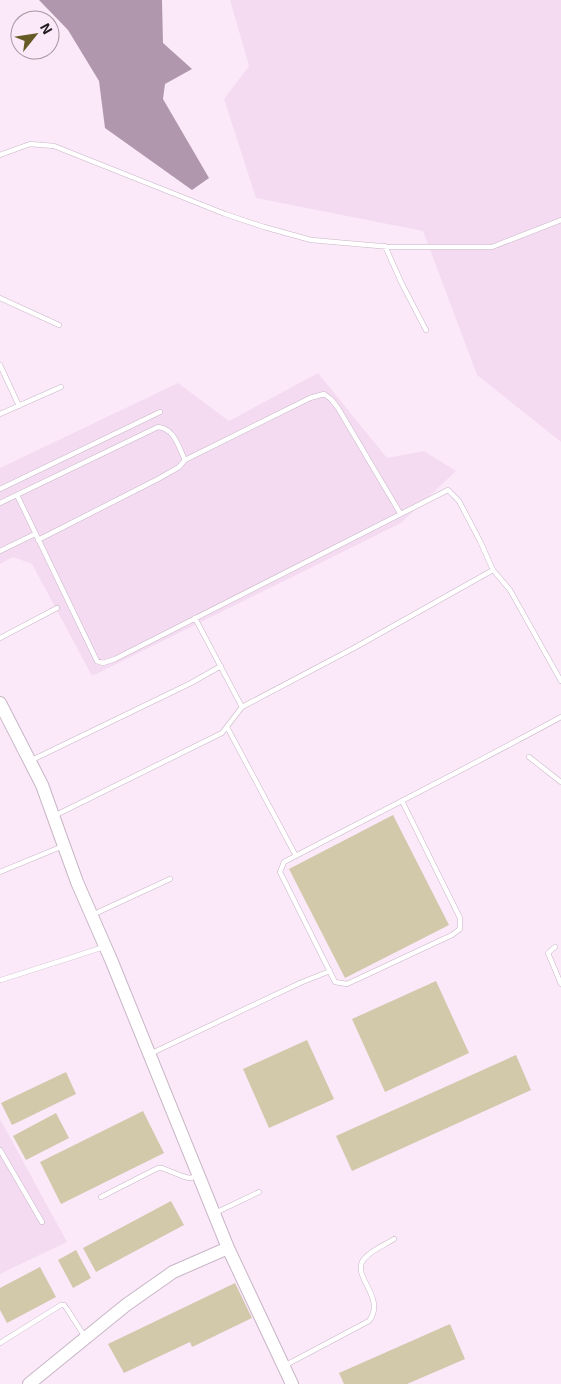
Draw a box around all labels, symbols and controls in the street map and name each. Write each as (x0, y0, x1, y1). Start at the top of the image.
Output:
north arrow (10, 10, 60, 60)
text: N (37, 20, 57, 37)

